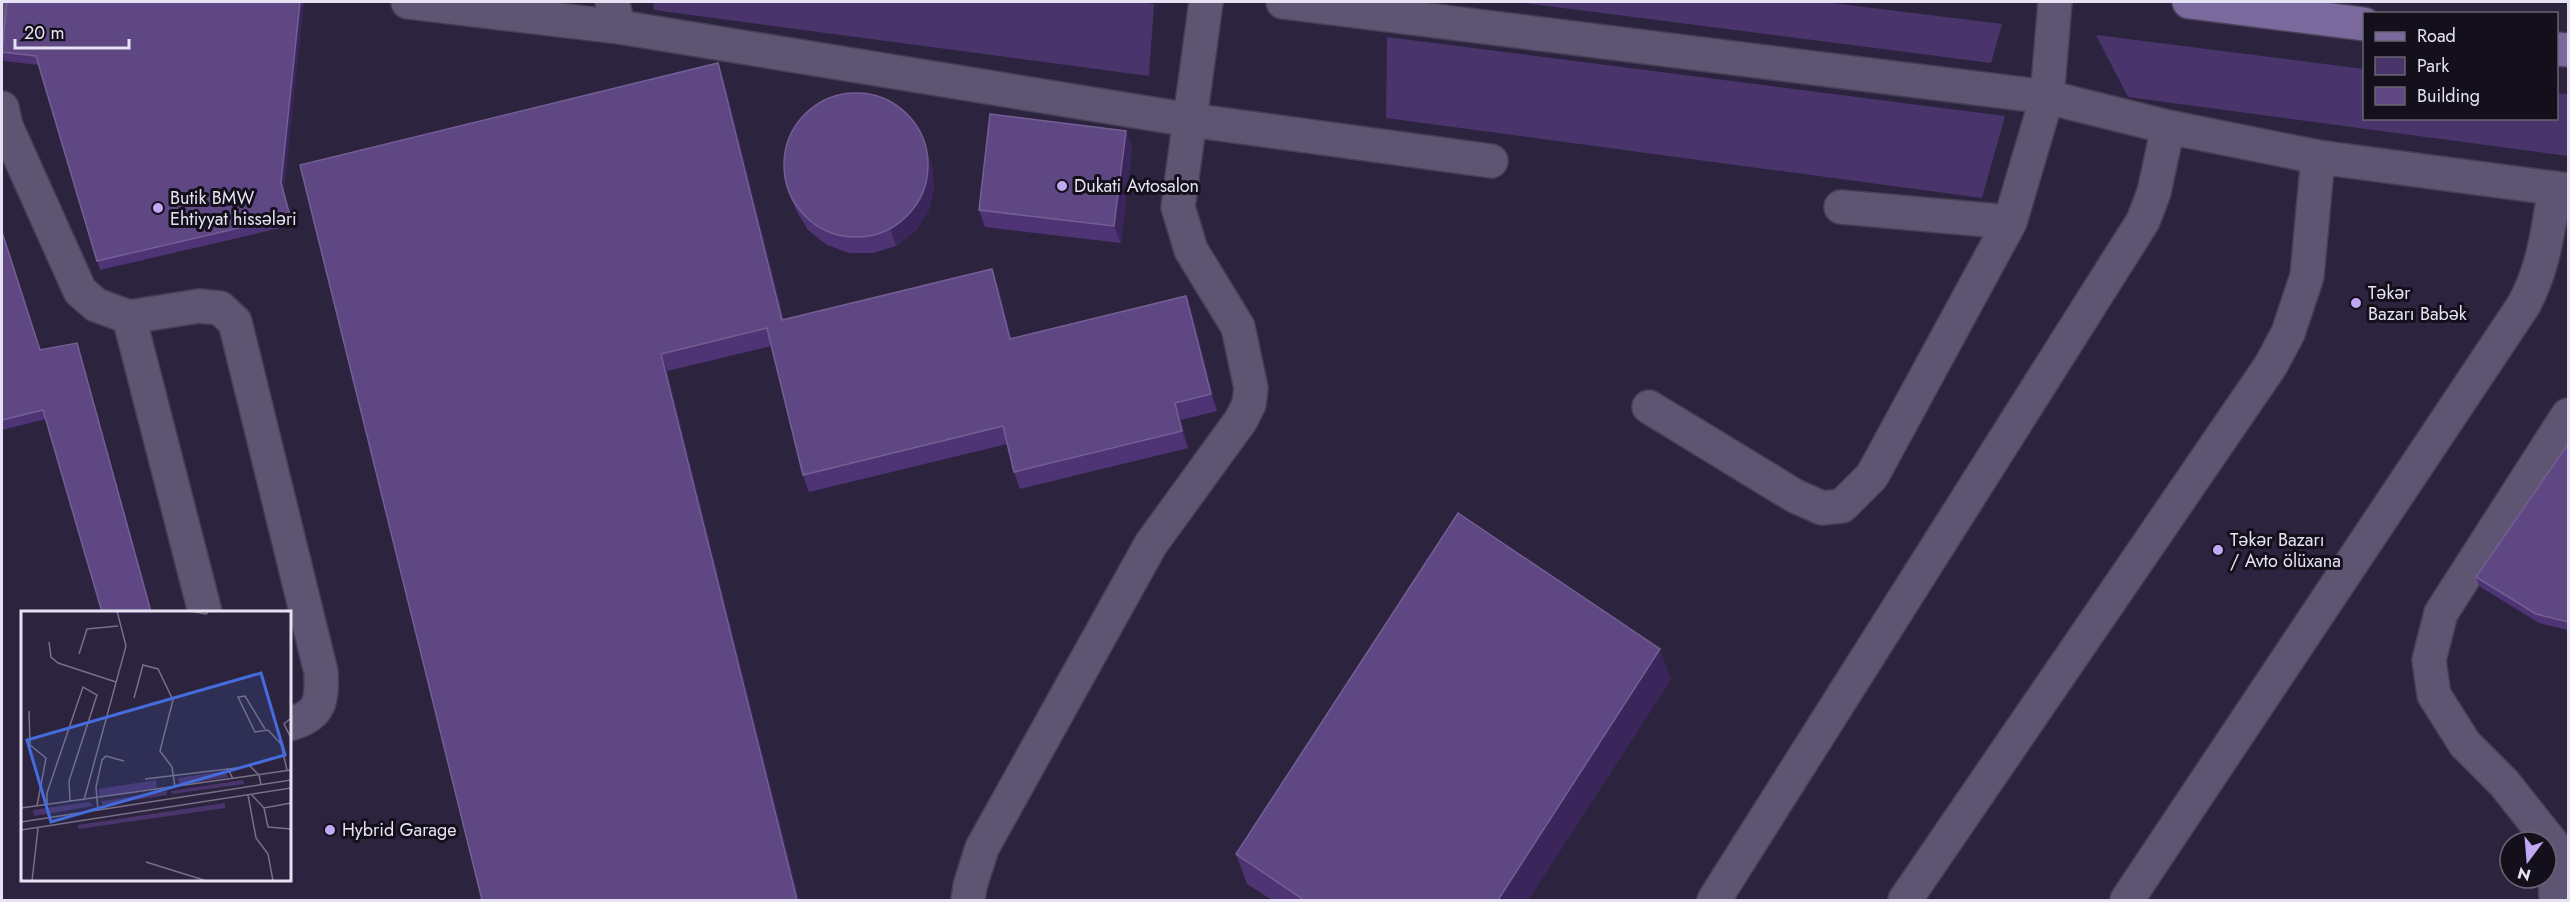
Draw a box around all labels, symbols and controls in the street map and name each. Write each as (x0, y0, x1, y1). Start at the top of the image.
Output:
scale bar (15, 12, 129, 50)
legend (2363, 12, 2558, 120)
text: 20 m (24, 20, 64, 46)
text: Road (2417, 23, 2456, 49)
text: Park (2417, 53, 2449, 79)
text: Building (2417, 83, 2480, 109)
place label: Dukati Avtosalon (1074, 173, 1199, 199)
marker: Dukati Avtosalon (1055, 179, 1069, 193)
place label: Butik BMW Ehtiyyat hissələri (170, 185, 297, 232)
marker: Butik BMW Ehtiyyat hissələri (151, 201, 165, 215)
place label: Təkər Bazarı Babək (2368, 280, 2467, 327)
marker: Təkər Bazarı Babək (2349, 296, 2363, 310)
place label: Təkər Bazarı / Avto ölüxana (2230, 527, 2341, 574)
marker: Təkər Bazarı / Avto ölüxana (2211, 543, 2225, 557)
inset map (21, 611, 291, 881)
place label: Hybrid Garage (342, 817, 457, 843)
marker: Hybrid Garage (323, 823, 337, 837)
north arrow (2498, 830, 2558, 890)
text: N (2515, 861, 2533, 887)

